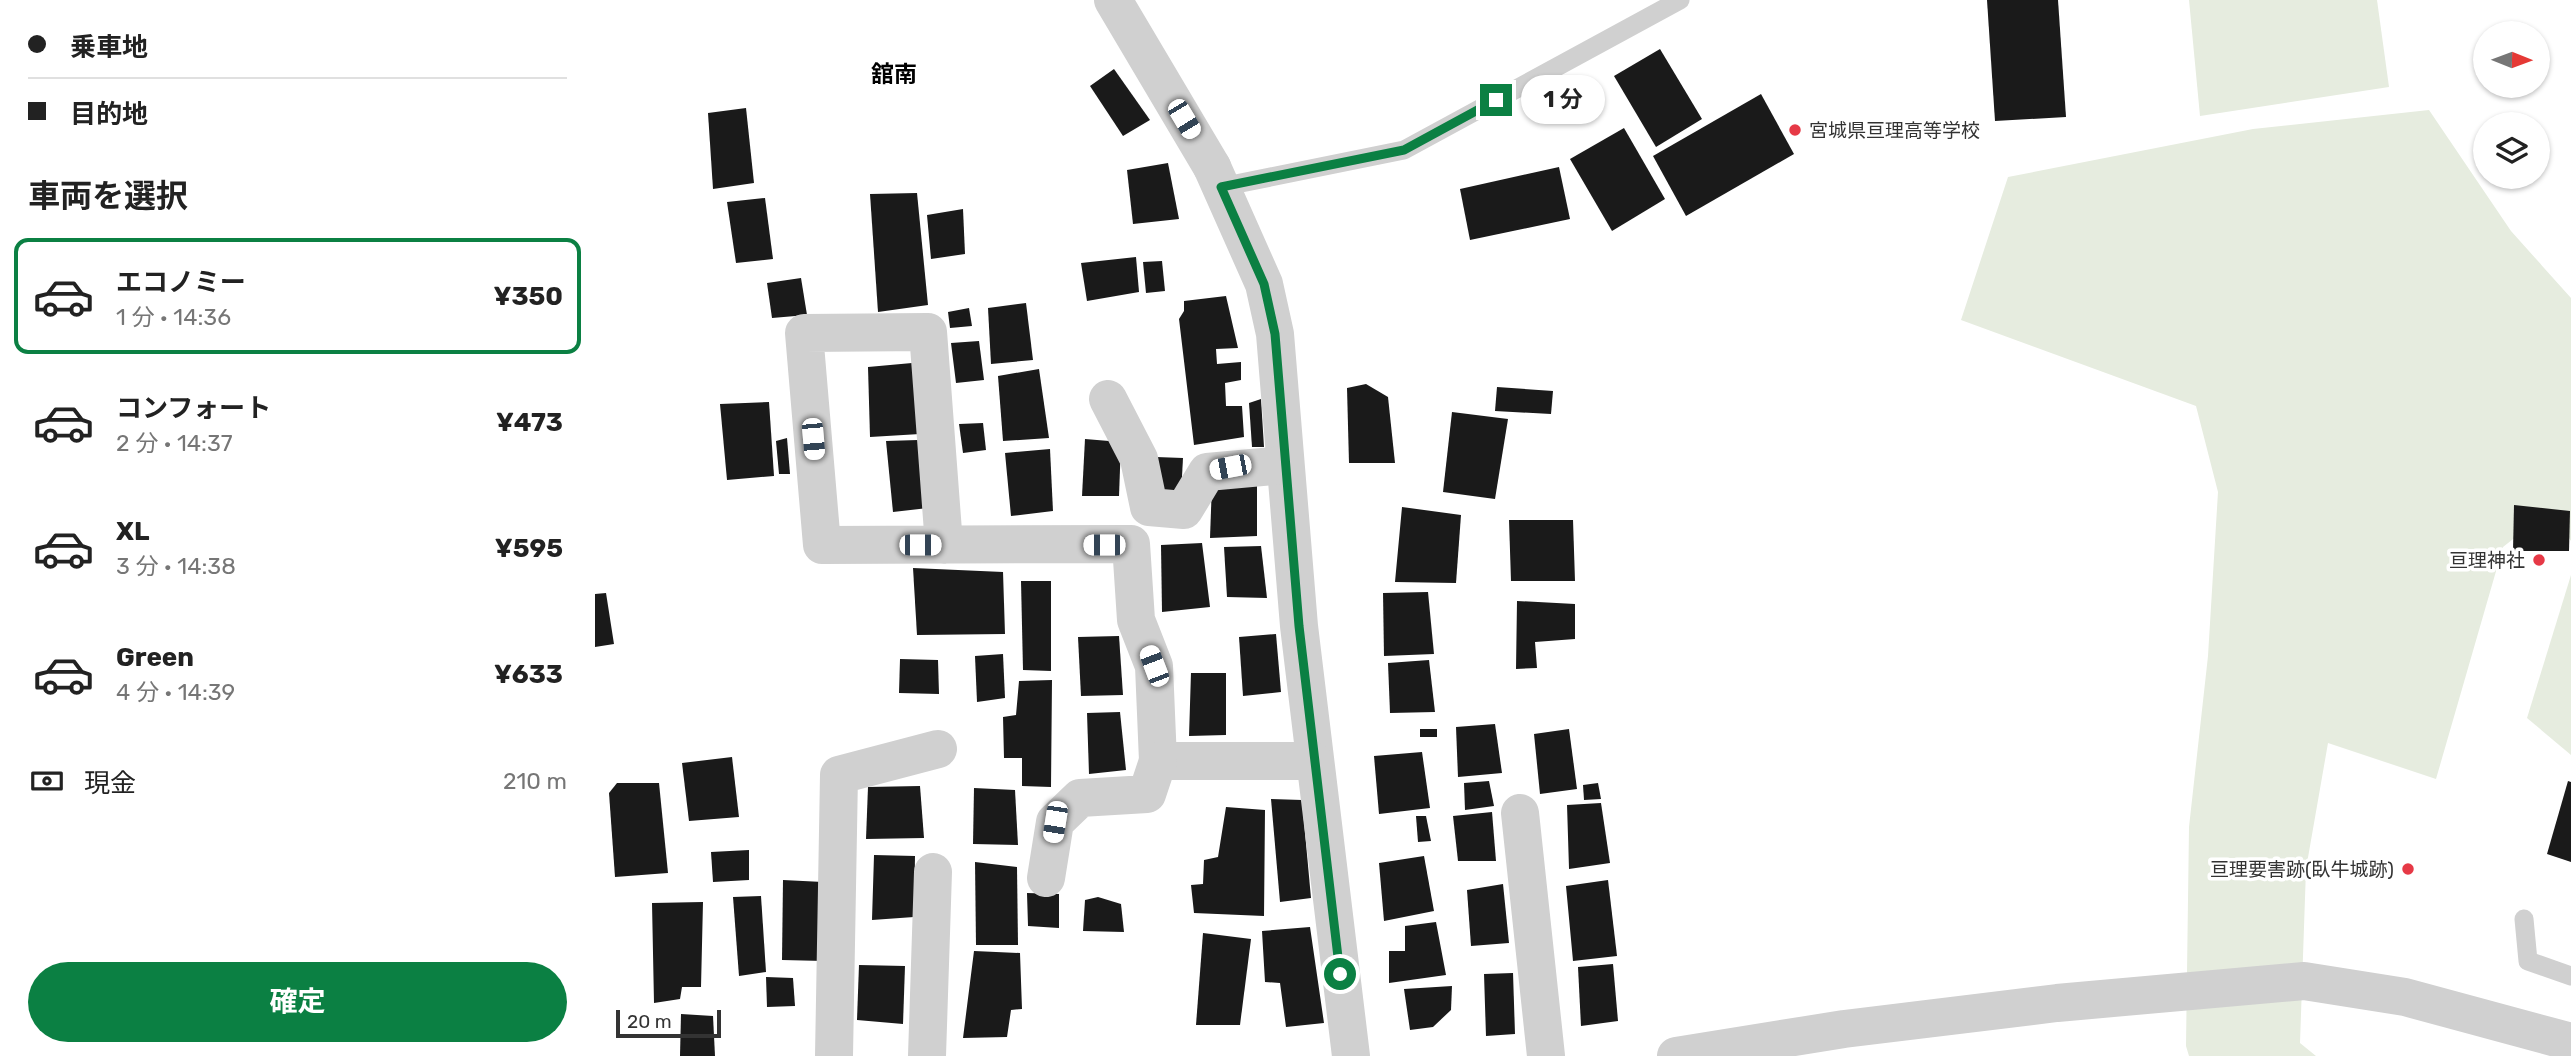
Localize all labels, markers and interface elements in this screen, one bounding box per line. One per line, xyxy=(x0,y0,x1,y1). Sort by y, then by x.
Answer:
north arrow xyxy=(2473,21,2550,98)
map controls xyxy=(2473,21,2550,189)
text: 乗車地 xyxy=(70,32,148,63)
district label: 舘南 xyxy=(871,60,917,88)
callout: 1 分 xyxy=(1521,76,1605,124)
route end xyxy=(1480,84,1512,116)
text: 1 分 xyxy=(1543,85,1583,113)
car xyxy=(1165,96,1204,142)
text: 目的地 xyxy=(70,99,148,130)
button: layers xyxy=(2473,112,2550,189)
place label: 宮城県亘理高等学校 xyxy=(1809,119,1980,142)
marker: 宮城県亘理高等学校 xyxy=(1787,122,1803,138)
text: 車両を選択 xyxy=(28,177,188,215)
icon: car xyxy=(32,265,95,328)
text: エコノミー xyxy=(116,267,246,298)
text: ¥350 xyxy=(493,281,563,312)
text: 1 分 · 14:36 xyxy=(116,303,231,331)
icon: car xyxy=(32,391,95,454)
text: コンフォート xyxy=(116,393,271,424)
text: ¥473 xyxy=(496,407,563,438)
car xyxy=(801,417,826,461)
text: 2 分 · 14:37 xyxy=(116,429,233,457)
car xyxy=(1208,453,1253,481)
text: XL xyxy=(116,516,149,547)
icon: car xyxy=(32,517,95,580)
text: ¥595 xyxy=(495,533,563,564)
car xyxy=(900,535,942,556)
car xyxy=(1084,535,1126,556)
place label: 亘理神社 xyxy=(2449,549,2525,572)
text: 3 分 · 14:38 xyxy=(116,552,236,580)
marker: 亘理神社 xyxy=(2531,552,2547,568)
text: Green xyxy=(116,642,194,673)
icon: car xyxy=(32,643,95,706)
car xyxy=(1137,643,1172,689)
text: ¥633 xyxy=(494,659,563,690)
text: 4 分 · 14:39 xyxy=(116,678,235,706)
icon: cash xyxy=(28,762,66,800)
text: 210 m xyxy=(503,767,567,795)
text: 現金 xyxy=(84,768,136,799)
car xyxy=(1042,800,1069,844)
place label: 亘理要害跡(臥牛城跡) xyxy=(2210,858,2394,881)
marker: 亘理要害跡(臥牛城跡) xyxy=(2400,861,2416,877)
route start xyxy=(1324,958,1356,990)
button: 確定 xyxy=(28,962,567,1042)
scale bar xyxy=(616,1007,721,1039)
text: 20 m xyxy=(627,1010,672,1033)

